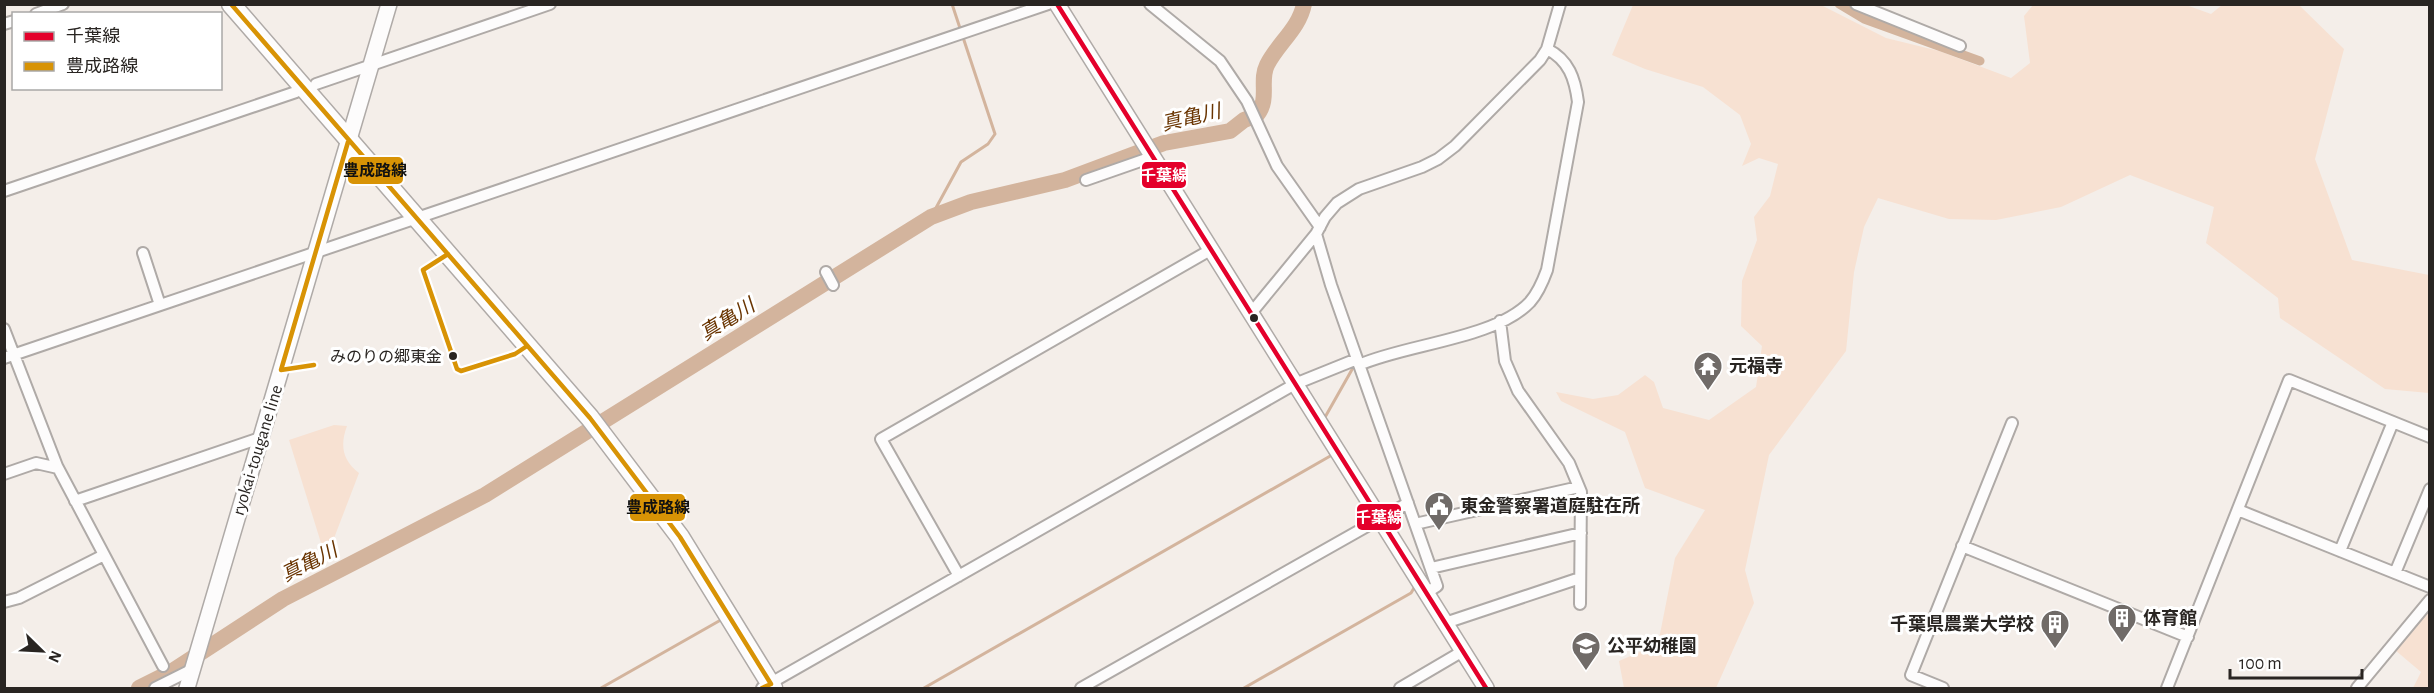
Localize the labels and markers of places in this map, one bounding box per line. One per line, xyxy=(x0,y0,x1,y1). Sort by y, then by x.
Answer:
unlabelled marker xyxy=(1248,312,1260,324)
place label: みのりの郷東金 xyxy=(330,348,442,365)
marker: みのりの郷東金 xyxy=(447,350,459,362)
temple icon: 元福寺 xyxy=(1692,350,1724,392)
place label: 元福寺 xyxy=(1729,357,1783,376)
public building icon: 東金警察署道庭駐在所 xyxy=(1423,490,1455,532)
place label: 東金警察署道庭駐在所 xyxy=(1460,496,1640,516)
building icon: 体育館 xyxy=(2106,602,2138,644)
building icon: 千葉県農業大学校 xyxy=(2039,608,2071,650)
place label: 体育館 xyxy=(2143,608,2197,628)
place label: 千葉県農業大学校 xyxy=(1890,614,2034,634)
school or university icon: 公平幼稚園 xyxy=(1570,630,1602,672)
place label: 公平幼稚園 xyxy=(1607,636,1697,656)

